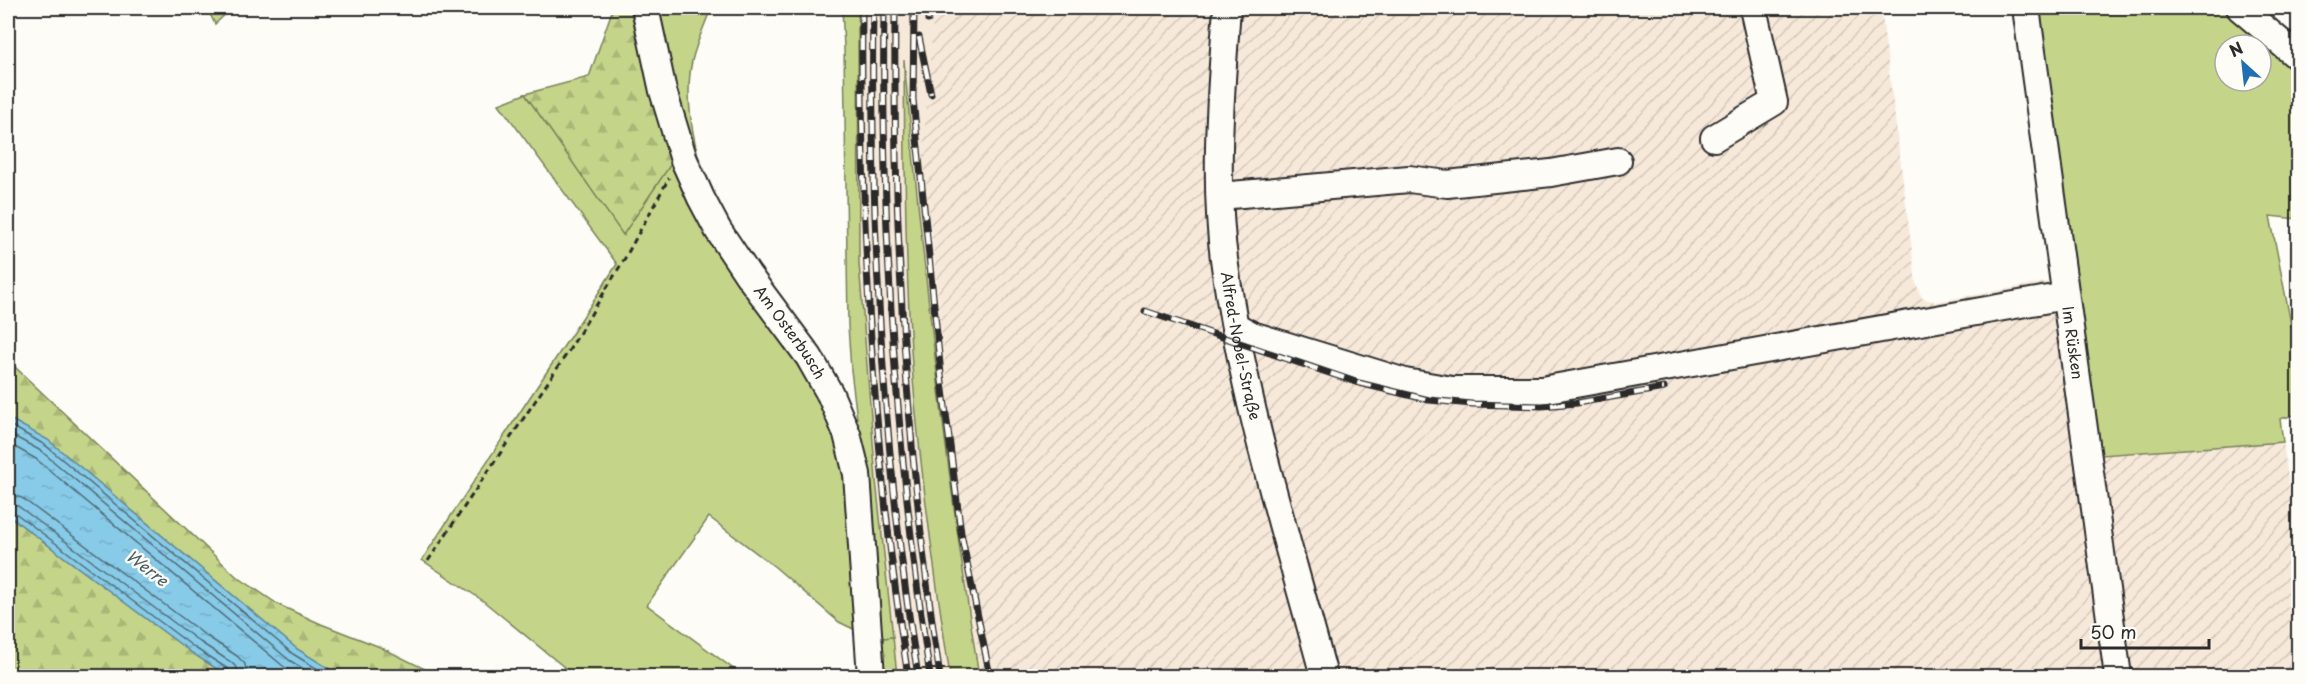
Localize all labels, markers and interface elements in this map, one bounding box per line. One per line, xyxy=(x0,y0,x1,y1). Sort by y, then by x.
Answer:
north arrow xyxy=(2213,33,2273,93)
text: N xyxy=(2225,35,2247,62)
street label: Alfred-Nobel-Straße xyxy=(1216,270,1267,422)
street label: Am Osterbusch xyxy=(749,280,832,383)
street label: Im Rüsken xyxy=(2057,305,2090,381)
water label: Werre xyxy=(122,543,175,592)
scale bar xyxy=(2081,612,2208,650)
text: 50 m xyxy=(2090,618,2137,645)

